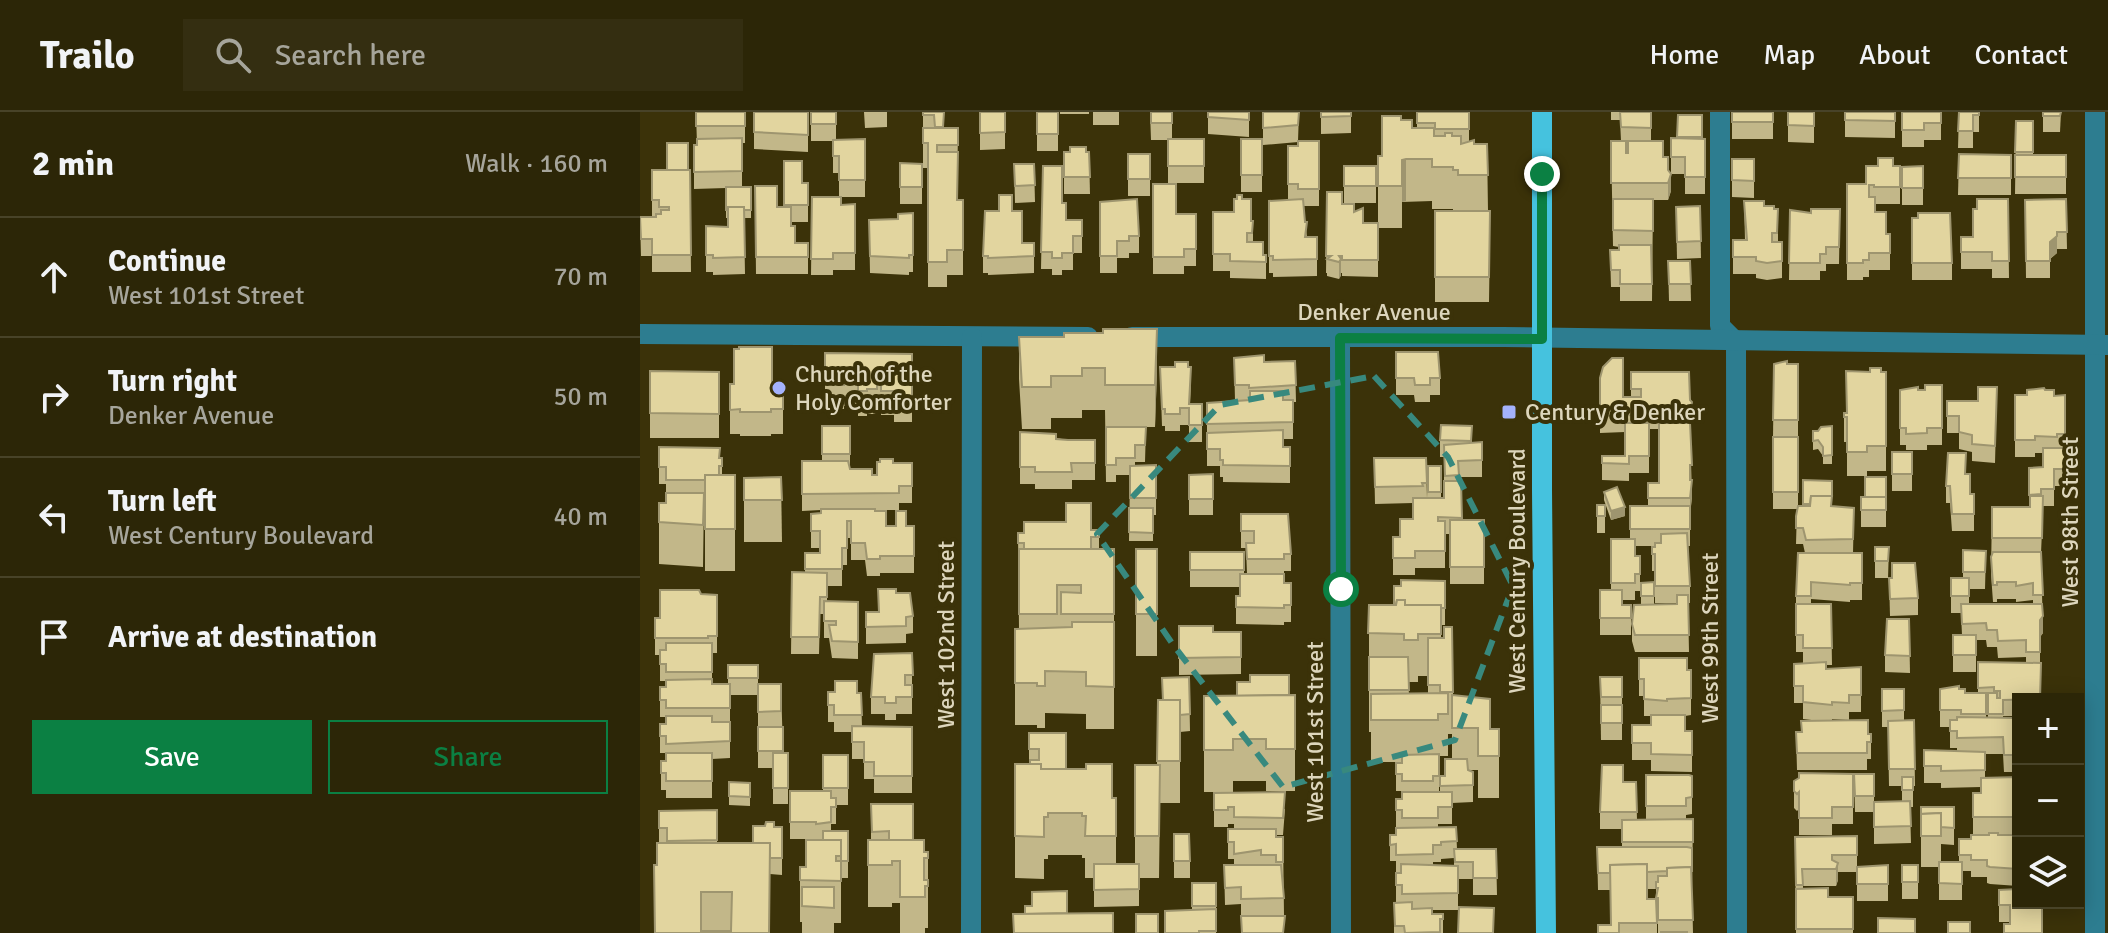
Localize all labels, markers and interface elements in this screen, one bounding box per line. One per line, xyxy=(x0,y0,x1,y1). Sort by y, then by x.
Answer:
search box xyxy=(183,19,743,91)
text: Trailo xyxy=(40,32,135,79)
icon: search xyxy=(211,33,255,77)
text: Search here xyxy=(275,37,426,74)
text: Home xyxy=(1650,38,1719,72)
text: Map xyxy=(1763,38,1815,72)
text: About xyxy=(1859,38,1931,72)
text: Contact xyxy=(1975,38,2068,72)
text: 2 min xyxy=(32,143,114,185)
text: Walk · 160 m xyxy=(465,148,608,180)
route end xyxy=(1524,156,1560,192)
text: Continue xyxy=(108,243,226,280)
icon: ahead xyxy=(32,255,76,299)
text: 70 m xyxy=(553,261,608,293)
text: West 101st Street xyxy=(108,280,304,312)
street label: Denker Avenue xyxy=(1297,297,1451,327)
place label: Church of the Holy Comforter xyxy=(795,359,952,417)
text: Turn right xyxy=(108,363,237,400)
icon: right xyxy=(32,375,76,419)
marker: Church of the Holy Comforter xyxy=(770,379,788,397)
text: 50 m xyxy=(553,381,608,413)
place label: Century & Denker xyxy=(1525,397,1705,427)
text: Denker Avenue xyxy=(108,400,274,432)
marker: Century & Denker xyxy=(1500,403,1518,421)
street label: West 98th Street xyxy=(2055,437,2085,607)
street label: West Century Boulevard xyxy=(1502,448,1532,694)
text: Turn left xyxy=(108,483,217,520)
icon: left xyxy=(32,495,76,539)
text: 40 m xyxy=(553,501,608,533)
text: West Century Boulevard xyxy=(108,520,374,552)
street label: West 102nd Street xyxy=(931,541,961,729)
street label: West 99th Street xyxy=(1695,553,1725,723)
route start xyxy=(1323,571,1359,607)
icon: arrive xyxy=(32,615,76,659)
text: Arrive at destination xyxy=(108,619,377,656)
street label: West 101st Street xyxy=(1300,641,1330,823)
map controls xyxy=(2012,693,2084,909)
button: + xyxy=(2012,693,2084,765)
button: Save xyxy=(32,720,312,794)
button: Share xyxy=(328,720,608,794)
button: − xyxy=(2012,765,2084,837)
button: layers xyxy=(2012,837,2084,909)

